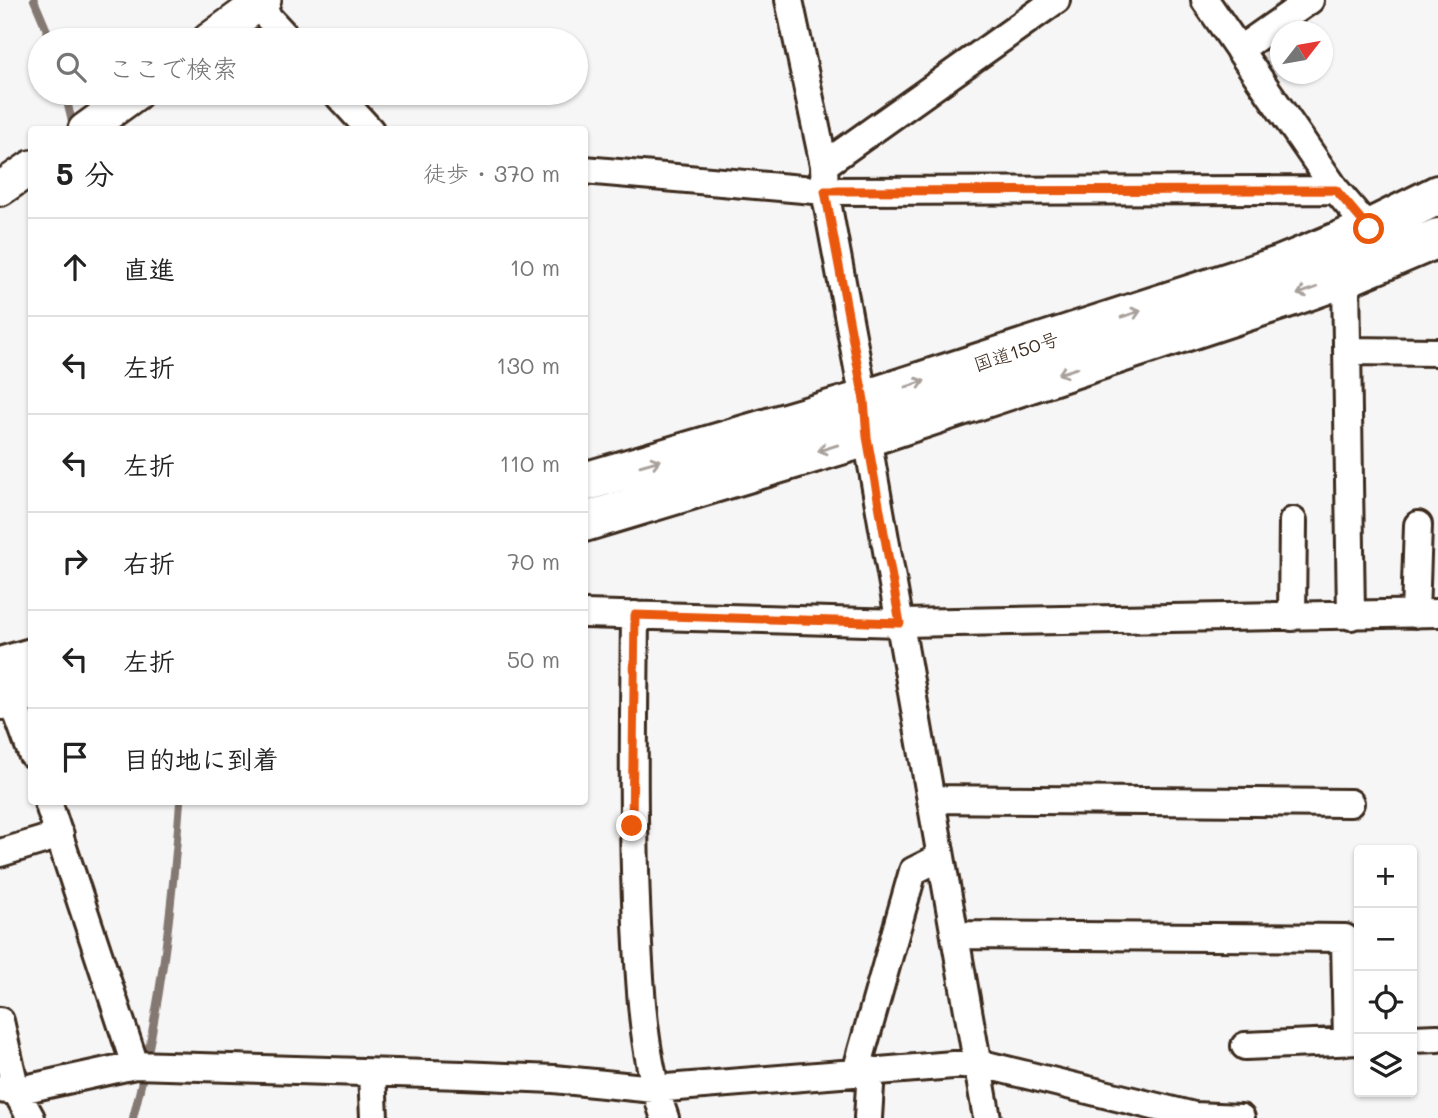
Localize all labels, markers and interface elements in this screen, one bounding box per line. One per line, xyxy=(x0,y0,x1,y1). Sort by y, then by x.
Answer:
north arrow xyxy=(1270,21,1333,84)
search box xyxy=(28,28,588,105)
icon: search xyxy=(52,48,90,86)
text: ここで検索 xyxy=(108,51,238,85)
text: 5 分 xyxy=(56,153,114,193)
text: 徒歩 · 370 m xyxy=(423,158,560,188)
route start xyxy=(1353,213,1384,244)
icon: ahead xyxy=(56,248,94,286)
text: 直進 xyxy=(123,252,175,286)
text: 10 m xyxy=(510,252,560,282)
one-way arrow xyxy=(1296,286,1318,299)
one-way arrow xyxy=(1120,307,1142,319)
street label: 国道150号 xyxy=(970,325,1062,377)
icon: left xyxy=(56,346,94,384)
text: 左折 xyxy=(123,350,175,384)
text: 130 m xyxy=(496,350,560,380)
one-way arrow xyxy=(1057,366,1079,378)
one-way arrow xyxy=(904,377,926,390)
one-way arrow xyxy=(817,443,839,456)
icon: left xyxy=(56,444,94,482)
text: 左折 xyxy=(123,448,175,482)
text: 110 m xyxy=(500,448,560,478)
one-way arrow xyxy=(638,456,661,469)
icon: right xyxy=(56,542,94,580)
text: 右折 xyxy=(123,546,175,580)
text: 70 m xyxy=(507,546,560,576)
icon: left xyxy=(56,640,94,678)
text: 左折 xyxy=(123,644,175,678)
text: 50 m xyxy=(507,644,560,674)
icon: arrive xyxy=(56,738,94,776)
text: 目的地に到着 xyxy=(123,742,279,776)
route end xyxy=(616,810,647,841)
map controls xyxy=(1354,845,1417,1097)
button: + xyxy=(1354,845,1417,908)
button: − xyxy=(1354,908,1417,971)
button: locate xyxy=(1354,971,1417,1034)
button: layers xyxy=(1354,1034,1417,1097)

